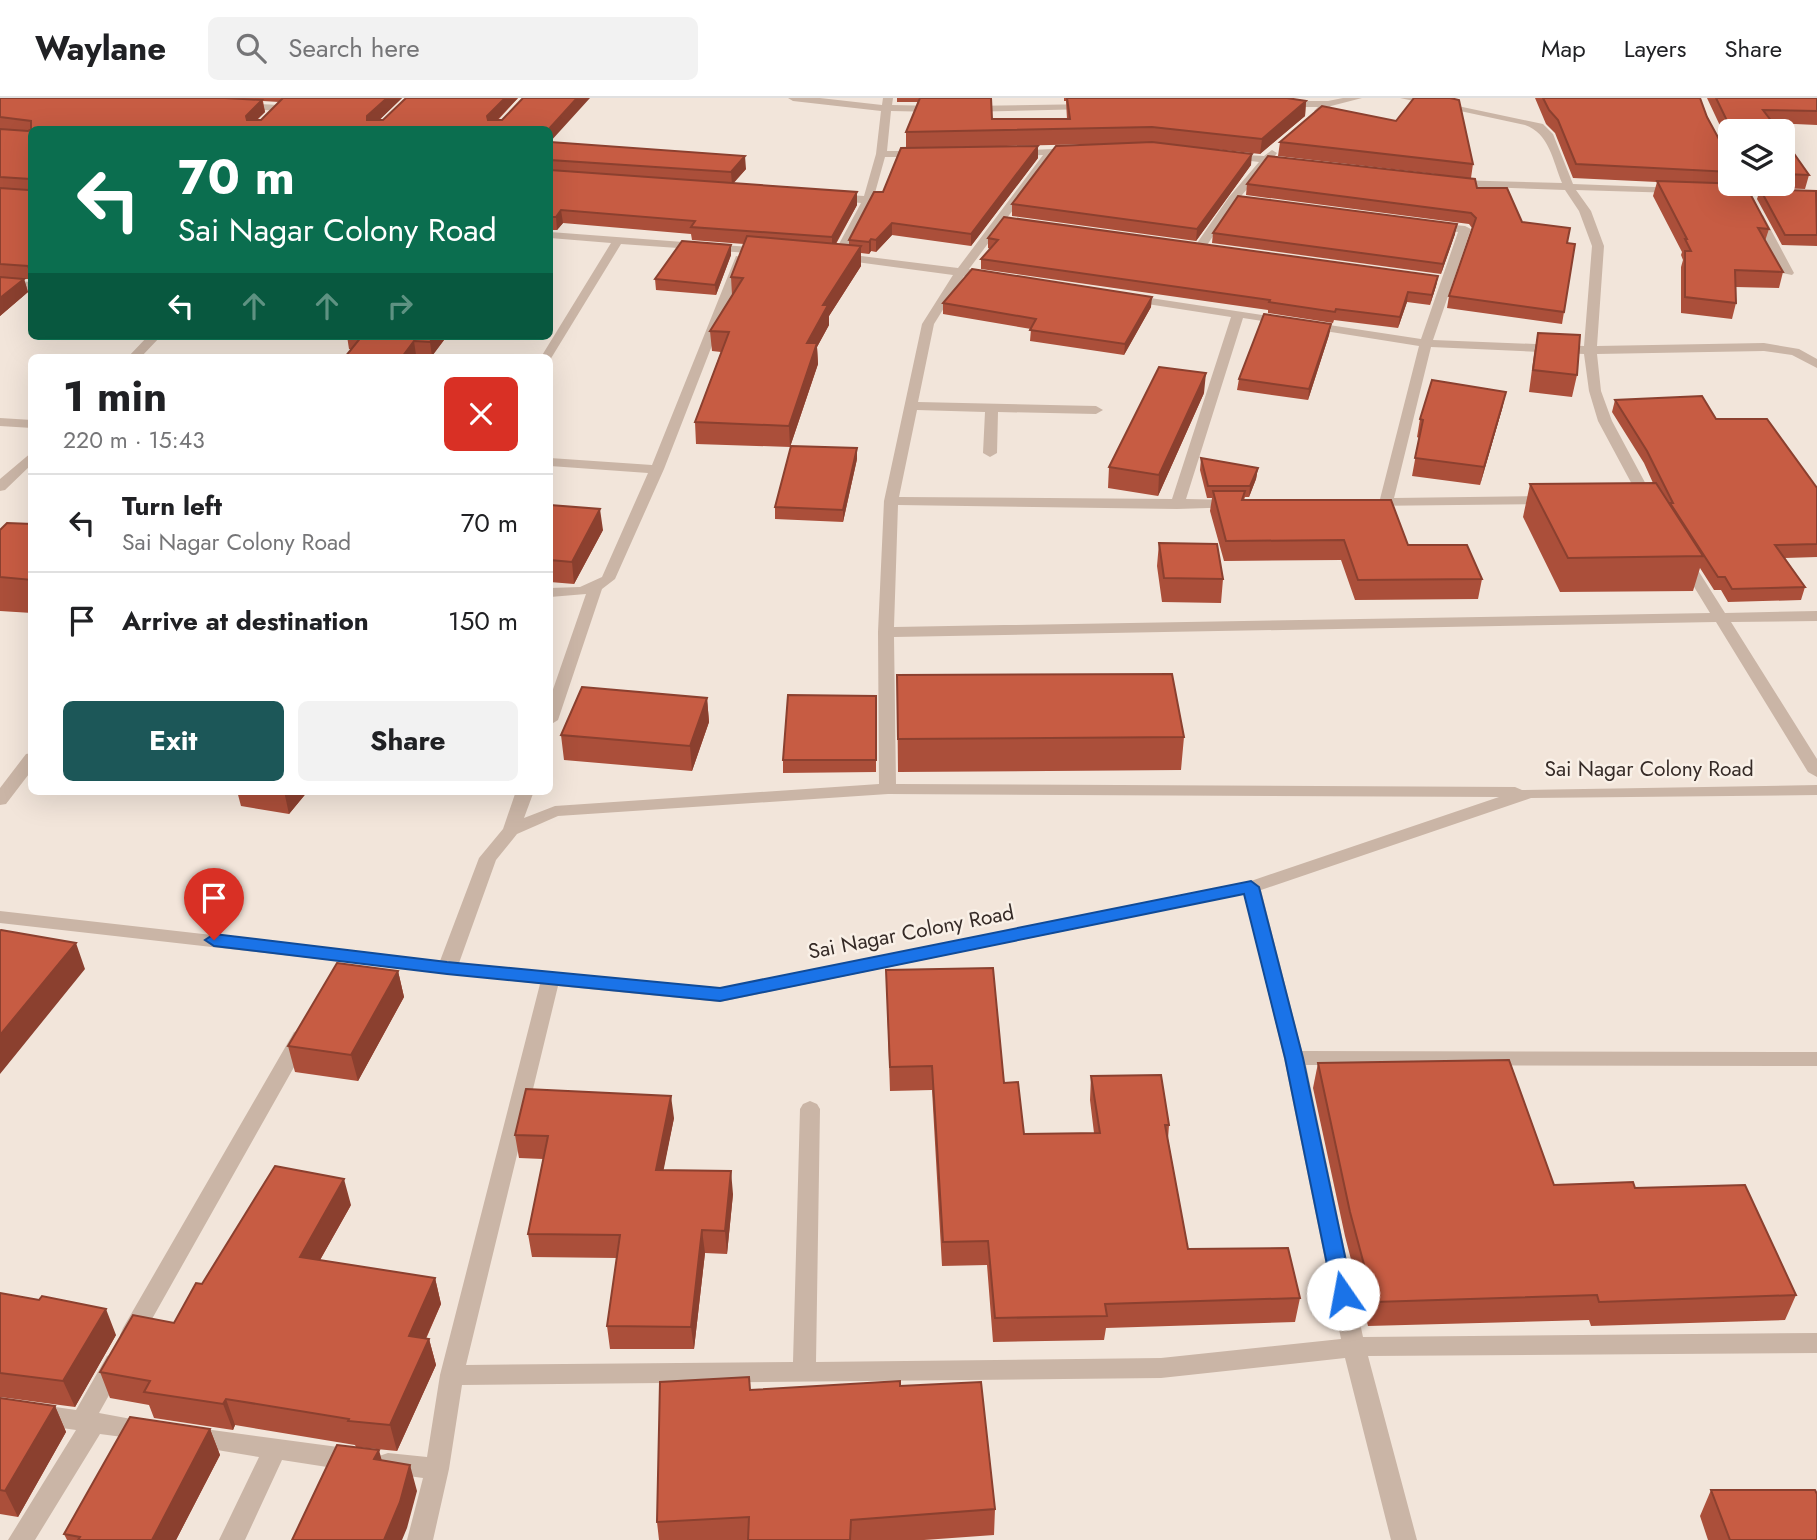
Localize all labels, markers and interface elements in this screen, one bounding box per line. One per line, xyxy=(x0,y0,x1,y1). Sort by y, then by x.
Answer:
search box xyxy=(208,17,698,80)
text: Waylane xyxy=(35,25,166,72)
icon: search xyxy=(232,29,270,67)
text: Search here xyxy=(288,29,420,67)
text: Map xyxy=(1541,31,1586,66)
text: Layers xyxy=(1624,31,1686,66)
text: Share xyxy=(1724,31,1782,66)
map controls xyxy=(1718,119,1795,196)
button: layers xyxy=(1718,119,1795,196)
text: 70 m xyxy=(178,142,295,212)
icon: left xyxy=(63,154,154,245)
text: Sai Nagar Colony Road xyxy=(178,207,497,253)
icon: left xyxy=(162,287,200,325)
icon: ahead xyxy=(235,287,273,325)
icon: ahead xyxy=(308,287,346,325)
icon: right xyxy=(381,287,419,325)
text: 1 min xyxy=(63,366,167,427)
button: close xyxy=(444,377,518,451)
text: 220 m · 15:43 xyxy=(63,423,205,457)
text: Turn left xyxy=(122,487,222,525)
icon: left xyxy=(63,504,101,542)
text: 70 m xyxy=(461,504,518,542)
text: Sai Nagar Colony Road xyxy=(122,525,351,559)
icon: arrive xyxy=(63,602,101,640)
text: Arrive at destination xyxy=(122,602,369,640)
text: 150 m xyxy=(448,602,518,640)
button: Exit xyxy=(63,701,284,781)
button: Share xyxy=(298,701,518,781)
street label: Sai Nagar Colony Road xyxy=(1544,754,1754,784)
pin xyxy=(184,868,244,940)
icon: arrive xyxy=(195,879,233,917)
street label: Sai Nagar Colony Road xyxy=(805,897,1017,967)
position arrow xyxy=(1306,1257,1380,1331)

